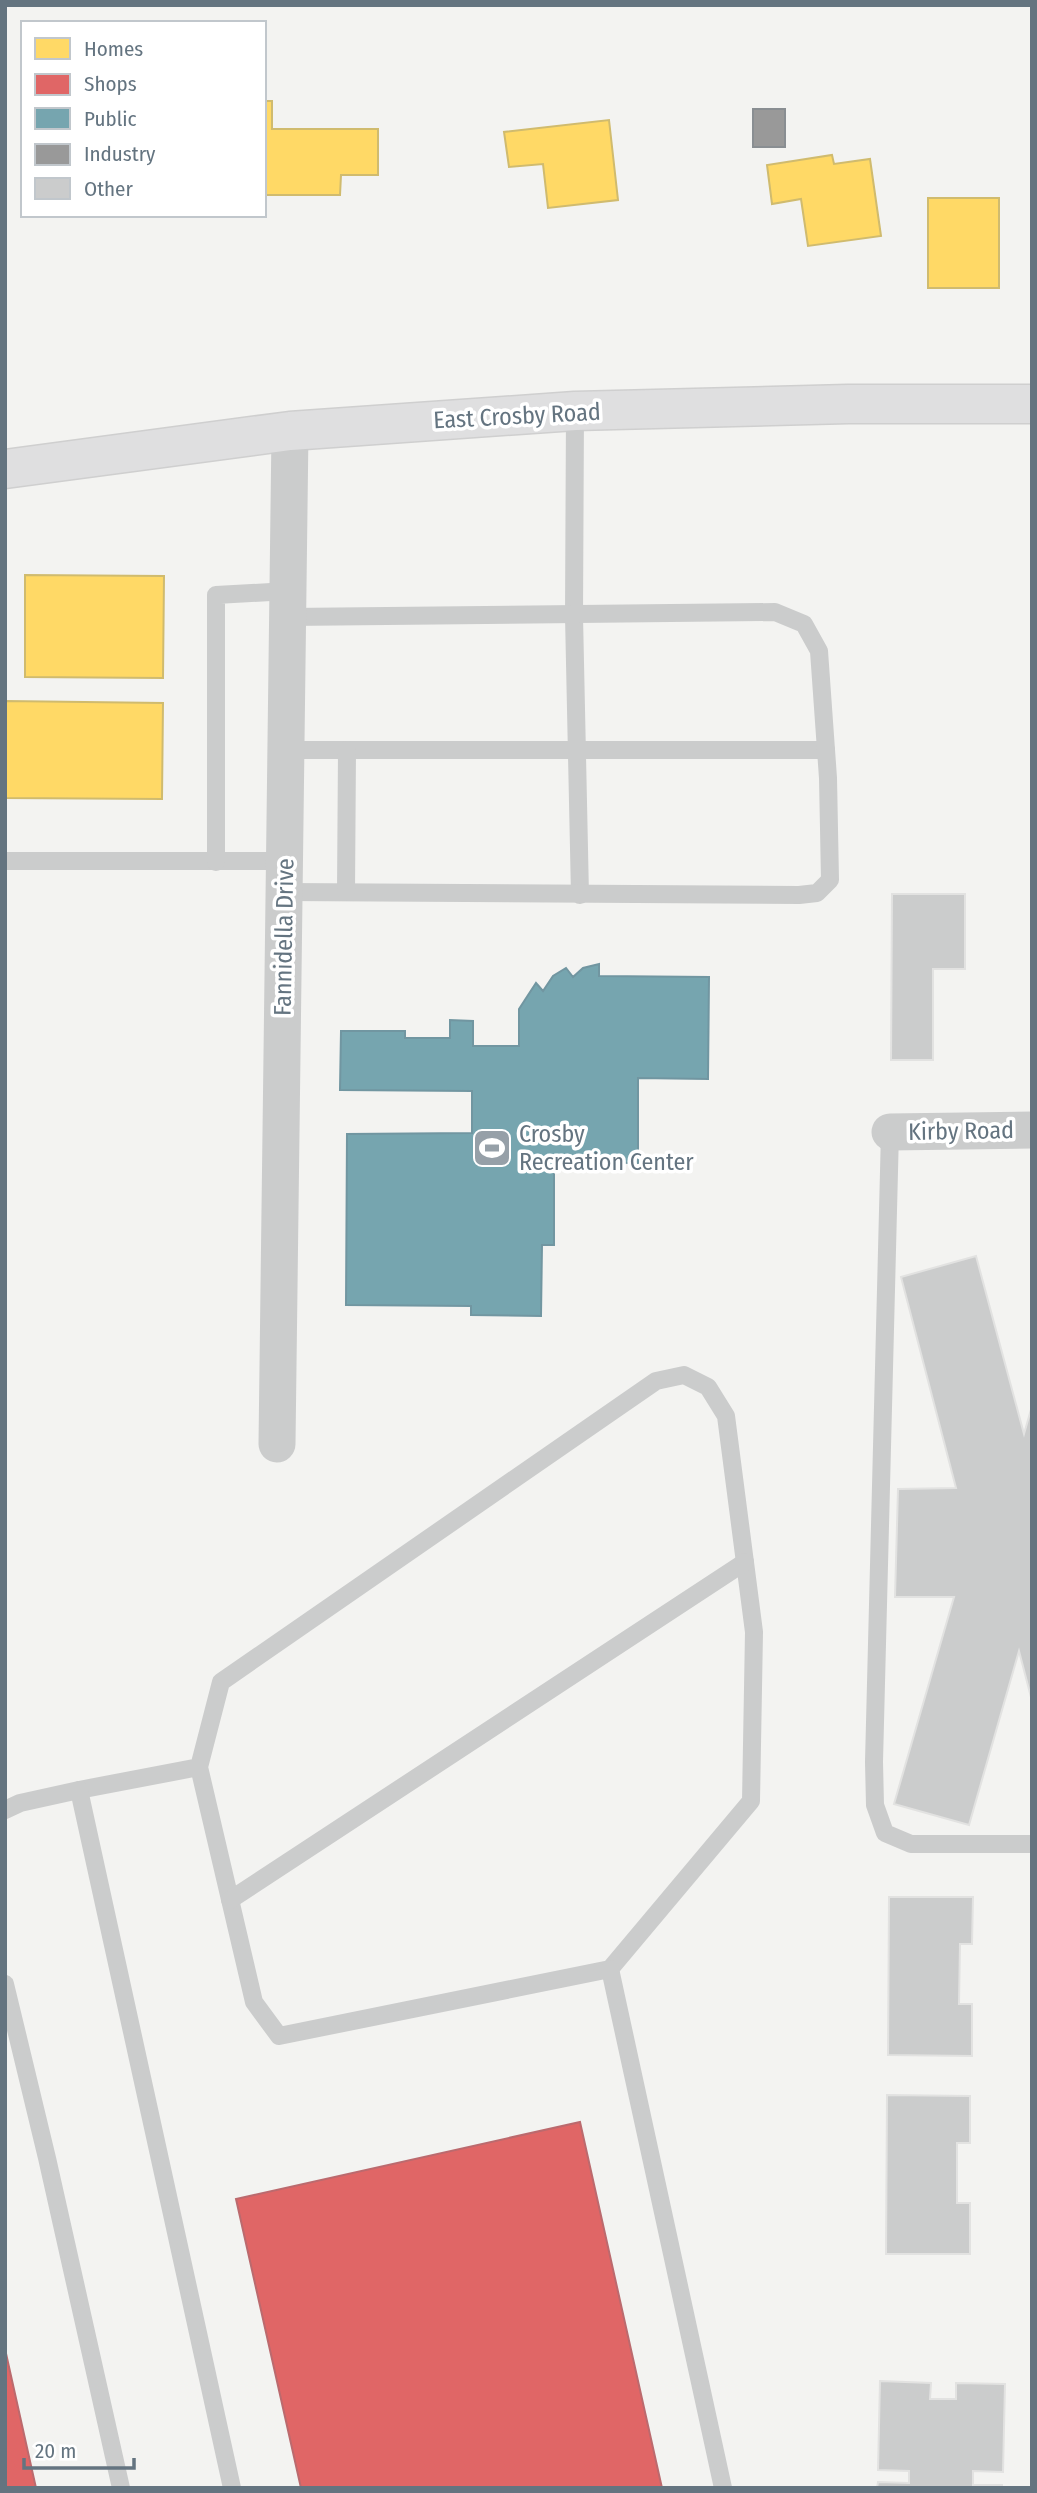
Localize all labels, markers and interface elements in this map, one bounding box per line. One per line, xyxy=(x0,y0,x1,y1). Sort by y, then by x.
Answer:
legend xyxy=(21,21,266,217)
text: Homes xyxy=(84,36,143,62)
text: Shops xyxy=(84,71,137,97)
text: Public xyxy=(84,106,136,132)
text: Industry xyxy=(84,141,156,167)
text: Other xyxy=(84,176,133,202)
street label: East Crosby Road xyxy=(433,398,601,434)
street label: Fannidella Drive xyxy=(269,858,299,1016)
street label: Kirby Road xyxy=(908,1116,1014,1146)
place label: Crosby Recreation Center xyxy=(519,1120,694,1176)
sports icon: Crosby Recreation Center xyxy=(471,1127,513,1169)
scale bar xyxy=(24,2426,135,2470)
text: 20 m xyxy=(35,2438,76,2464)

